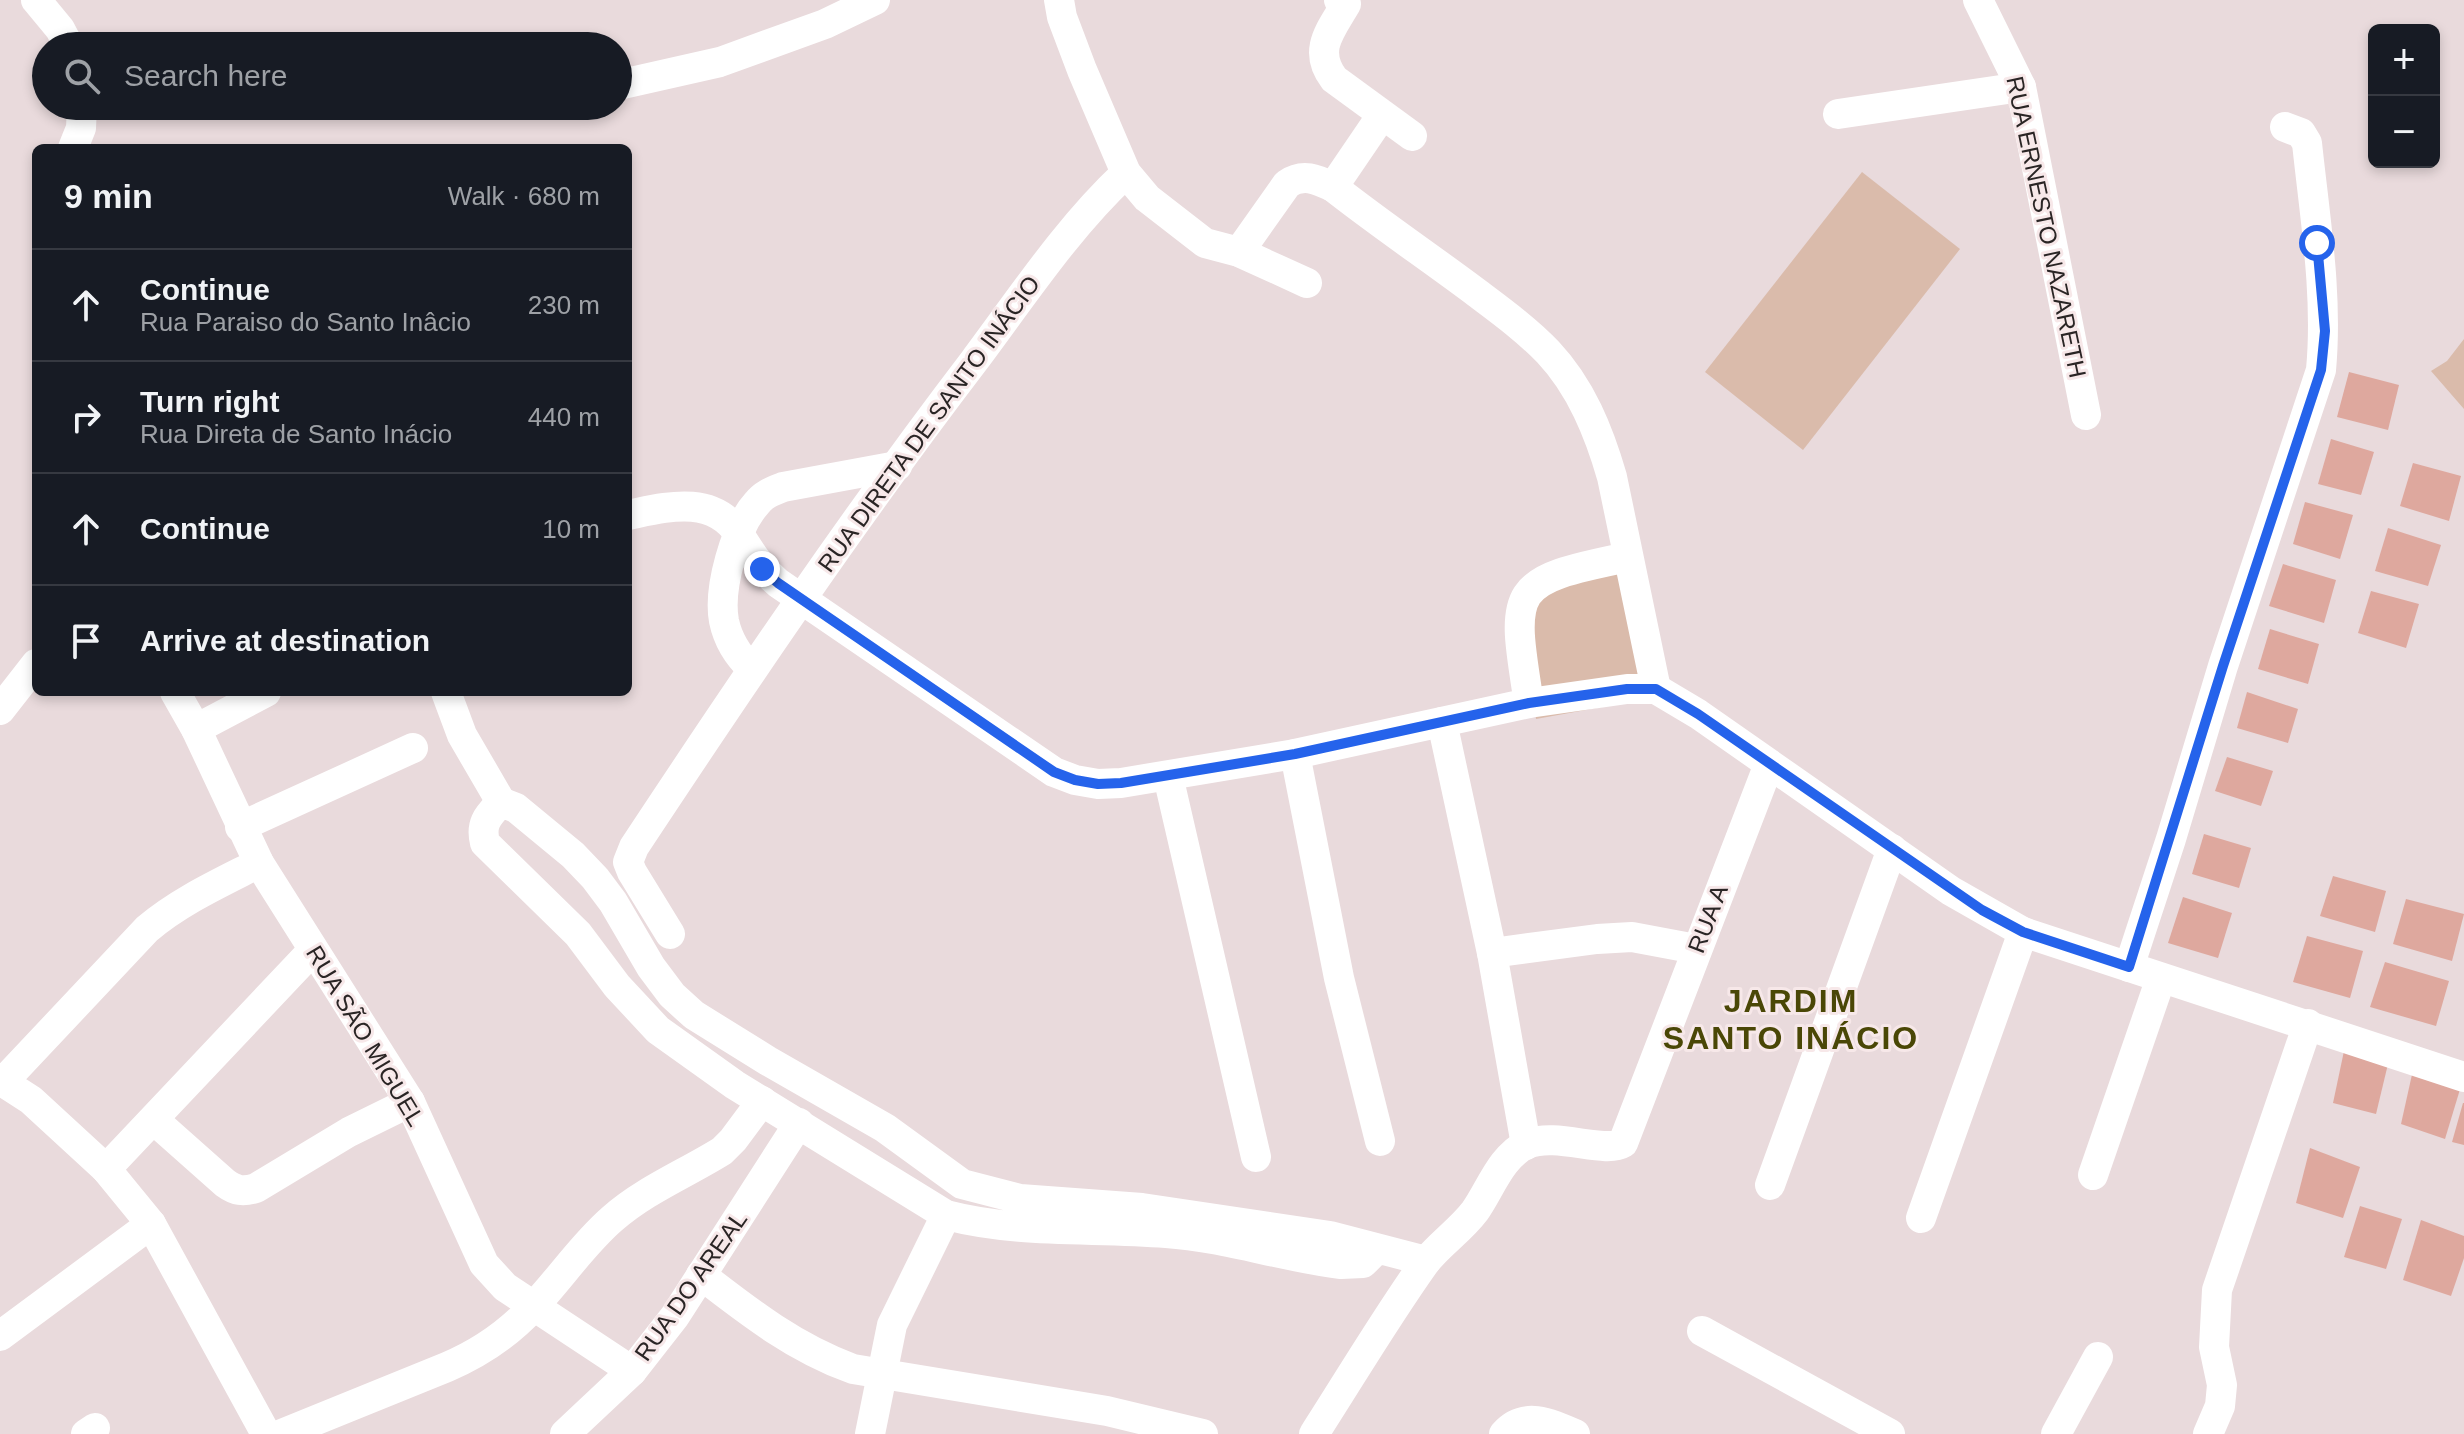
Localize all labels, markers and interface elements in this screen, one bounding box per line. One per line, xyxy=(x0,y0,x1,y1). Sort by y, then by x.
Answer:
map controls xyxy=(2368,24,2440,168)
button: + xyxy=(2368,24,2440,96)
search box xyxy=(32,32,632,120)
icon: search xyxy=(60,54,104,98)
text: Search here xyxy=(124,59,287,92)
street label: RUA ERNESTO NAZARETH xyxy=(2001,74,2092,380)
button: − xyxy=(2368,96,2440,168)
text: 9 min xyxy=(64,177,153,215)
text: Walk · 680 m xyxy=(448,181,600,211)
route start xyxy=(2299,225,2335,261)
street label: RUA DIRETA DE SANTO INÁCIO xyxy=(812,270,1045,577)
text: Continue xyxy=(140,273,270,306)
icon: ahead xyxy=(64,283,108,327)
text: 230 m xyxy=(528,290,600,320)
text: Rua Paraiso do Santo Inâcio xyxy=(140,307,471,337)
text: Turn right xyxy=(140,385,279,418)
icon: right xyxy=(64,395,108,439)
text: 440 m xyxy=(528,402,600,432)
text: Rua Direta de Santo Inácio xyxy=(140,419,452,449)
icon: ahead xyxy=(64,507,108,551)
text: Continue xyxy=(140,512,270,545)
text: 10 m xyxy=(542,514,600,544)
route end xyxy=(744,551,780,587)
icon: arrive xyxy=(64,619,108,663)
text: Arrive at destination xyxy=(140,624,430,657)
street label: RUA A xyxy=(1682,881,1733,957)
street label: RUA SÃO MIGUEL xyxy=(301,941,430,1131)
district label: JARDIM SANTO INÁCIO xyxy=(1663,983,1919,1056)
street label: RUA DO AREAL xyxy=(629,1206,752,1366)

